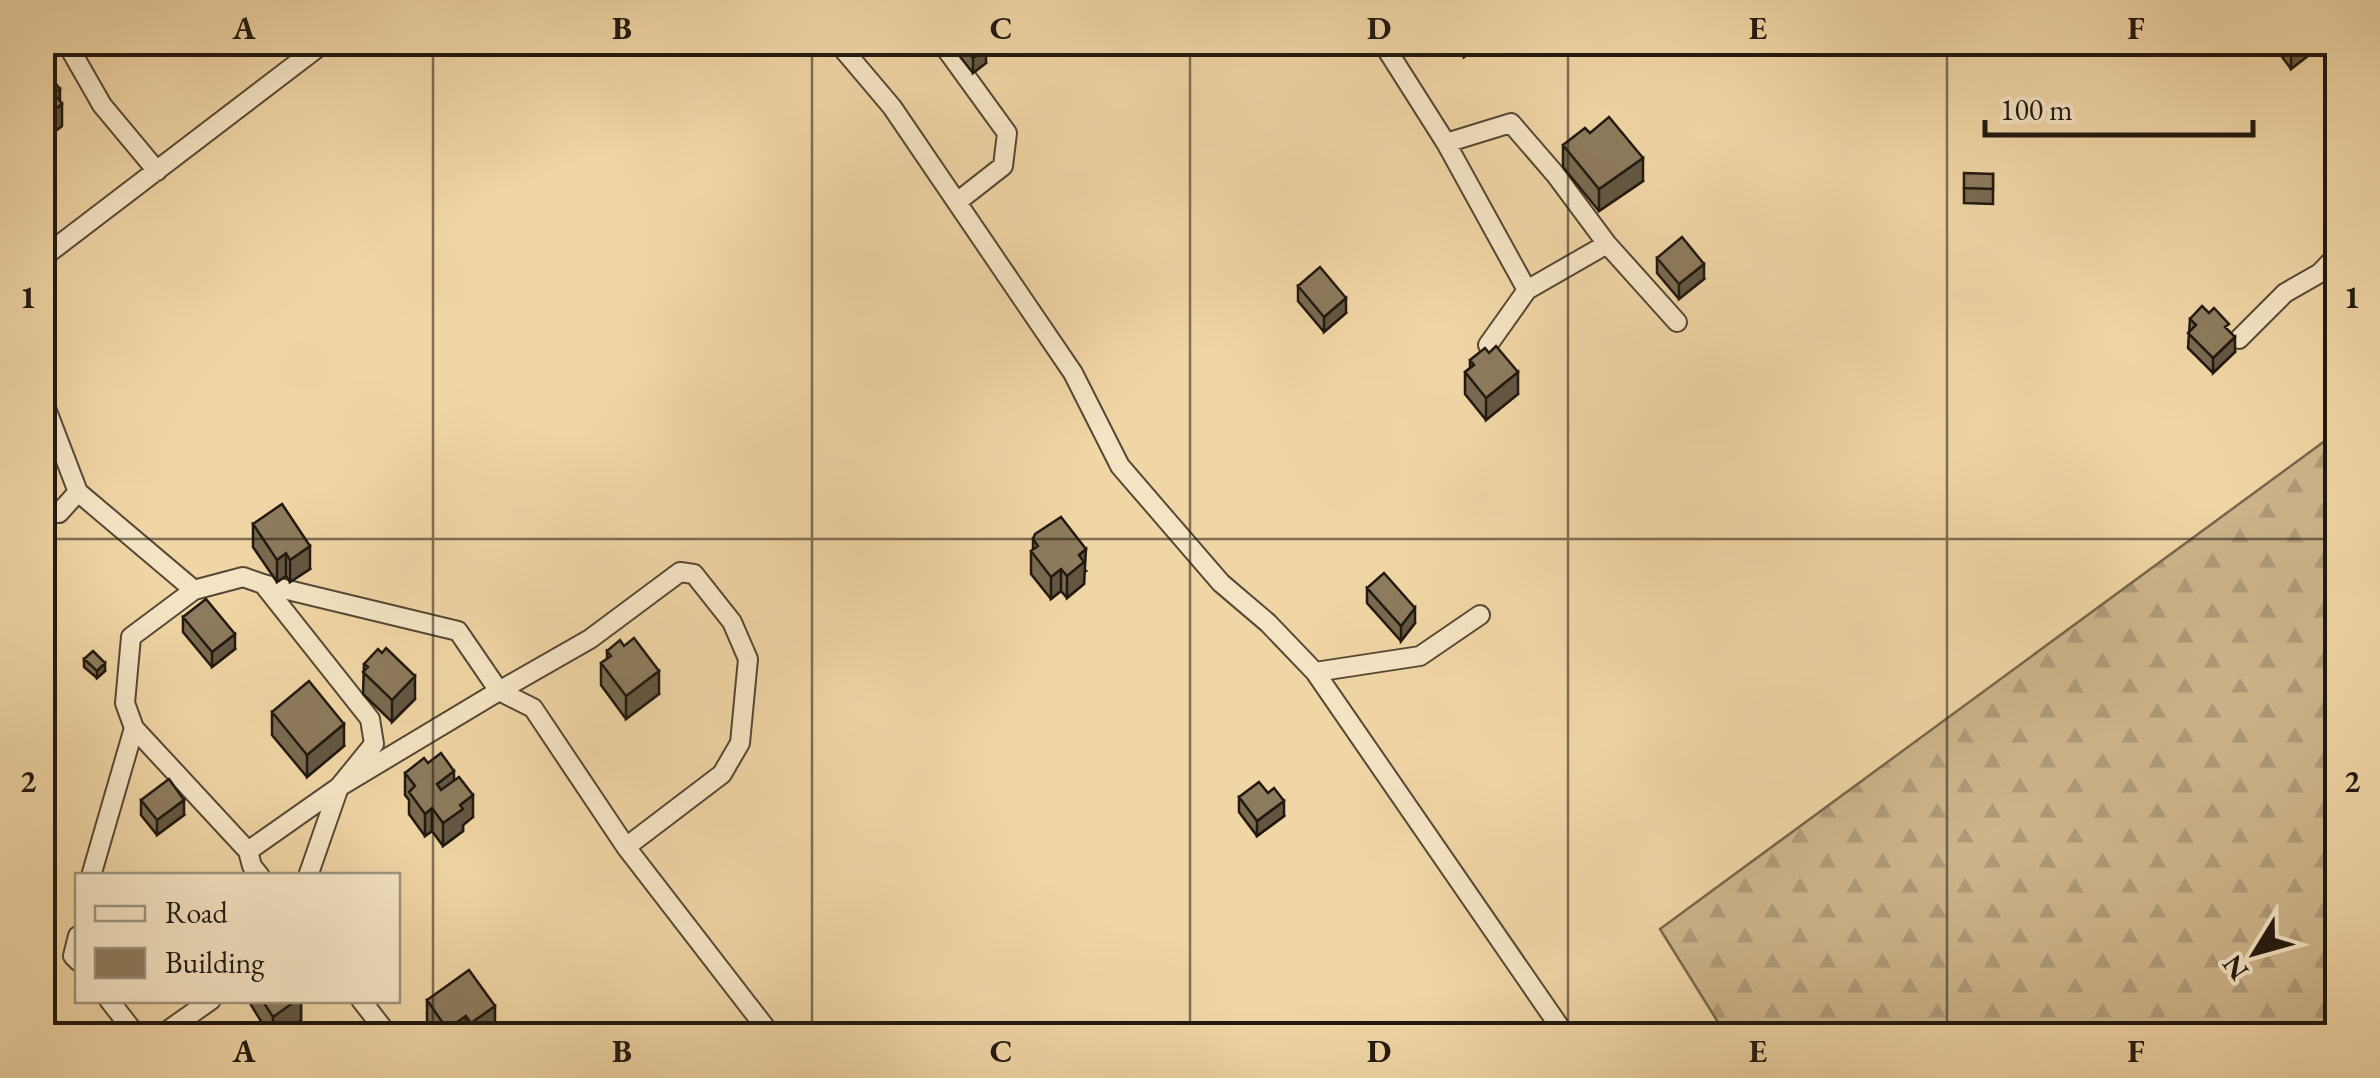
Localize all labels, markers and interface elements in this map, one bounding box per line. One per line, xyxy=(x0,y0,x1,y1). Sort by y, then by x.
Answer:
text: A xyxy=(231,7,256,49)
text: B xyxy=(612,7,632,49)
text: C xyxy=(990,7,1012,49)
text: D xyxy=(1367,7,1391,49)
text: E xyxy=(1749,7,1767,49)
text: F xyxy=(2127,7,2145,49)
scale bar xyxy=(1985,75,2252,137)
text: 100 m xyxy=(2000,90,2073,129)
text: 1 xyxy=(20,276,36,318)
text: 1 xyxy=(2344,276,2360,318)
text: 2 xyxy=(20,760,37,802)
text: 2 xyxy=(2344,760,2361,802)
legend xyxy=(75,873,400,1003)
text: Road xyxy=(165,893,229,932)
north arrow xyxy=(2205,903,2305,1003)
text: Building xyxy=(165,943,265,982)
text: N xyxy=(2214,948,2256,988)
text: A xyxy=(231,1030,256,1072)
text: B xyxy=(612,1030,632,1072)
text: C xyxy=(990,1030,1012,1072)
text: D xyxy=(1367,1030,1391,1072)
text: E xyxy=(1749,1030,1767,1072)
text: F xyxy=(2127,1030,2145,1072)

